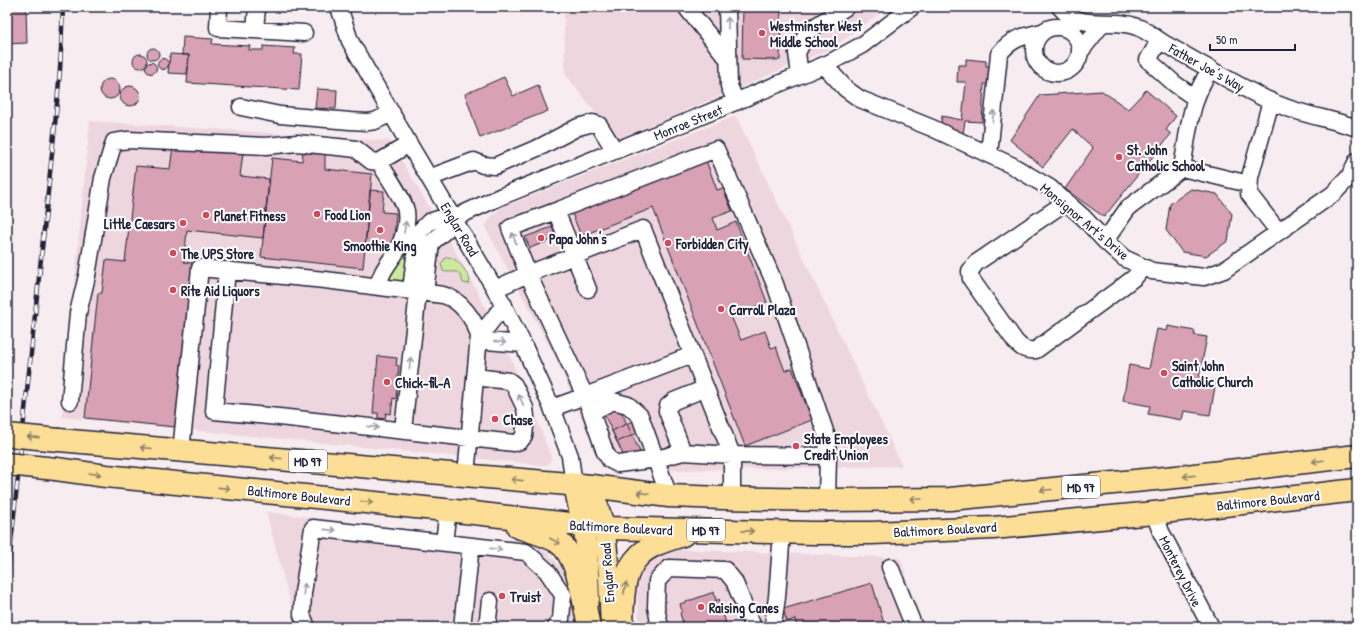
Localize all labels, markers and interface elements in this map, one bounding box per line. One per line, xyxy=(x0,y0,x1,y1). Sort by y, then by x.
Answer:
place label: Westminster West Middle School xyxy=(770,16,863,51)
one-way arrow xyxy=(724,17,731,30)
scale bar xyxy=(1210,26,1295,52)
marker: Westminster West Middle School xyxy=(757,28,767,38)
text: 50 m xyxy=(1216,31,1237,48)
street label: Father Joe’s Way xyxy=(1164,38,1248,97)
street label: Monroe Street xyxy=(651,100,725,144)
one-way arrow xyxy=(989,110,996,123)
place label: St. John Catholic School xyxy=(1127,140,1205,175)
marker: St. John Catholic School xyxy=(1114,152,1124,162)
street label: Monsignor Art’s Drive xyxy=(1036,178,1134,265)
street label: Englar Road xyxy=(436,199,484,260)
place label: Food Lion xyxy=(324,205,371,224)
place label: Planet Fitness xyxy=(214,206,286,225)
marker: Food Lion xyxy=(312,209,322,219)
marker: Planet Fitness xyxy=(201,210,211,220)
place label: Little Caesars xyxy=(104,214,176,233)
marker: Little Caesars xyxy=(178,218,188,228)
one-way arrow xyxy=(401,221,409,234)
marker: Smoothie King xyxy=(375,225,385,235)
place label: Papa John's xyxy=(549,229,607,250)
one-way arrow xyxy=(509,232,517,244)
marker: Papa John's xyxy=(536,233,546,243)
place label: Forbidden City xyxy=(675,234,749,255)
place label: Smoothie King xyxy=(344,236,416,257)
marker: Forbidden City xyxy=(663,238,673,248)
place label: The UPS Store xyxy=(180,244,255,263)
marker: The UPS Store xyxy=(168,248,178,258)
place label: Rite Aid Liquors xyxy=(181,281,260,302)
marker: Rite Aid Liquors xyxy=(168,285,178,295)
place label: Carroll Plaza xyxy=(729,300,796,319)
marker: Carroll Plaza xyxy=(716,304,726,314)
one-way arrow xyxy=(493,338,506,346)
place label: Saint John Catholic Church xyxy=(1172,356,1253,391)
one-way arrow xyxy=(406,357,413,370)
marker: Saint John Catholic Church xyxy=(1159,368,1169,378)
place label: Chick-fil-A xyxy=(395,373,451,392)
marker: Chick-fil-A xyxy=(382,377,392,387)
one-way arrow xyxy=(517,395,524,407)
place label: Chase xyxy=(503,410,533,429)
marker: Chase xyxy=(490,414,500,424)
one-way arrow xyxy=(366,423,379,431)
place label: State Employees Credit Union xyxy=(804,429,888,464)
one-way arrow xyxy=(27,434,40,441)
marker: State Employees Credit Union xyxy=(791,441,801,451)
one-way arrow xyxy=(140,444,153,451)
road number: MD 97 xyxy=(289,450,327,472)
one-way arrow xyxy=(270,455,283,462)
one-way arrow xyxy=(1312,457,1325,465)
one-way arrow xyxy=(88,471,101,478)
one-way arrow xyxy=(1183,472,1196,479)
one-way arrow xyxy=(511,476,524,484)
road number: MD 97 xyxy=(1062,476,1100,498)
street label: Baltimore Boulevard xyxy=(247,480,352,510)
one-way arrow xyxy=(217,484,230,491)
street label: Baltimore Boulevard xyxy=(1216,485,1321,515)
one-way arrow xyxy=(1040,486,1053,494)
one-way arrow xyxy=(637,489,650,496)
one-way arrow xyxy=(910,495,923,503)
one-way arrow xyxy=(360,498,373,506)
street label: Baltimore Boulevard xyxy=(569,515,674,539)
street label: Baltimore Boulevard xyxy=(893,517,998,541)
road number: MD 97 xyxy=(687,519,725,541)
one-way arrow xyxy=(323,526,336,534)
one-way arrow xyxy=(741,528,754,535)
street label: Monterey Drive xyxy=(1154,532,1207,611)
one-way arrow xyxy=(549,538,561,546)
street label: Englar Road xyxy=(595,542,620,603)
one-way arrow xyxy=(489,545,502,553)
one-way arrow xyxy=(621,582,629,595)
one-way arrow xyxy=(300,583,308,596)
place label: Truist xyxy=(509,587,542,606)
marker: Truist xyxy=(497,591,507,601)
place label: Raising Canes xyxy=(709,598,779,619)
marker: Raising Canes xyxy=(696,602,706,612)

